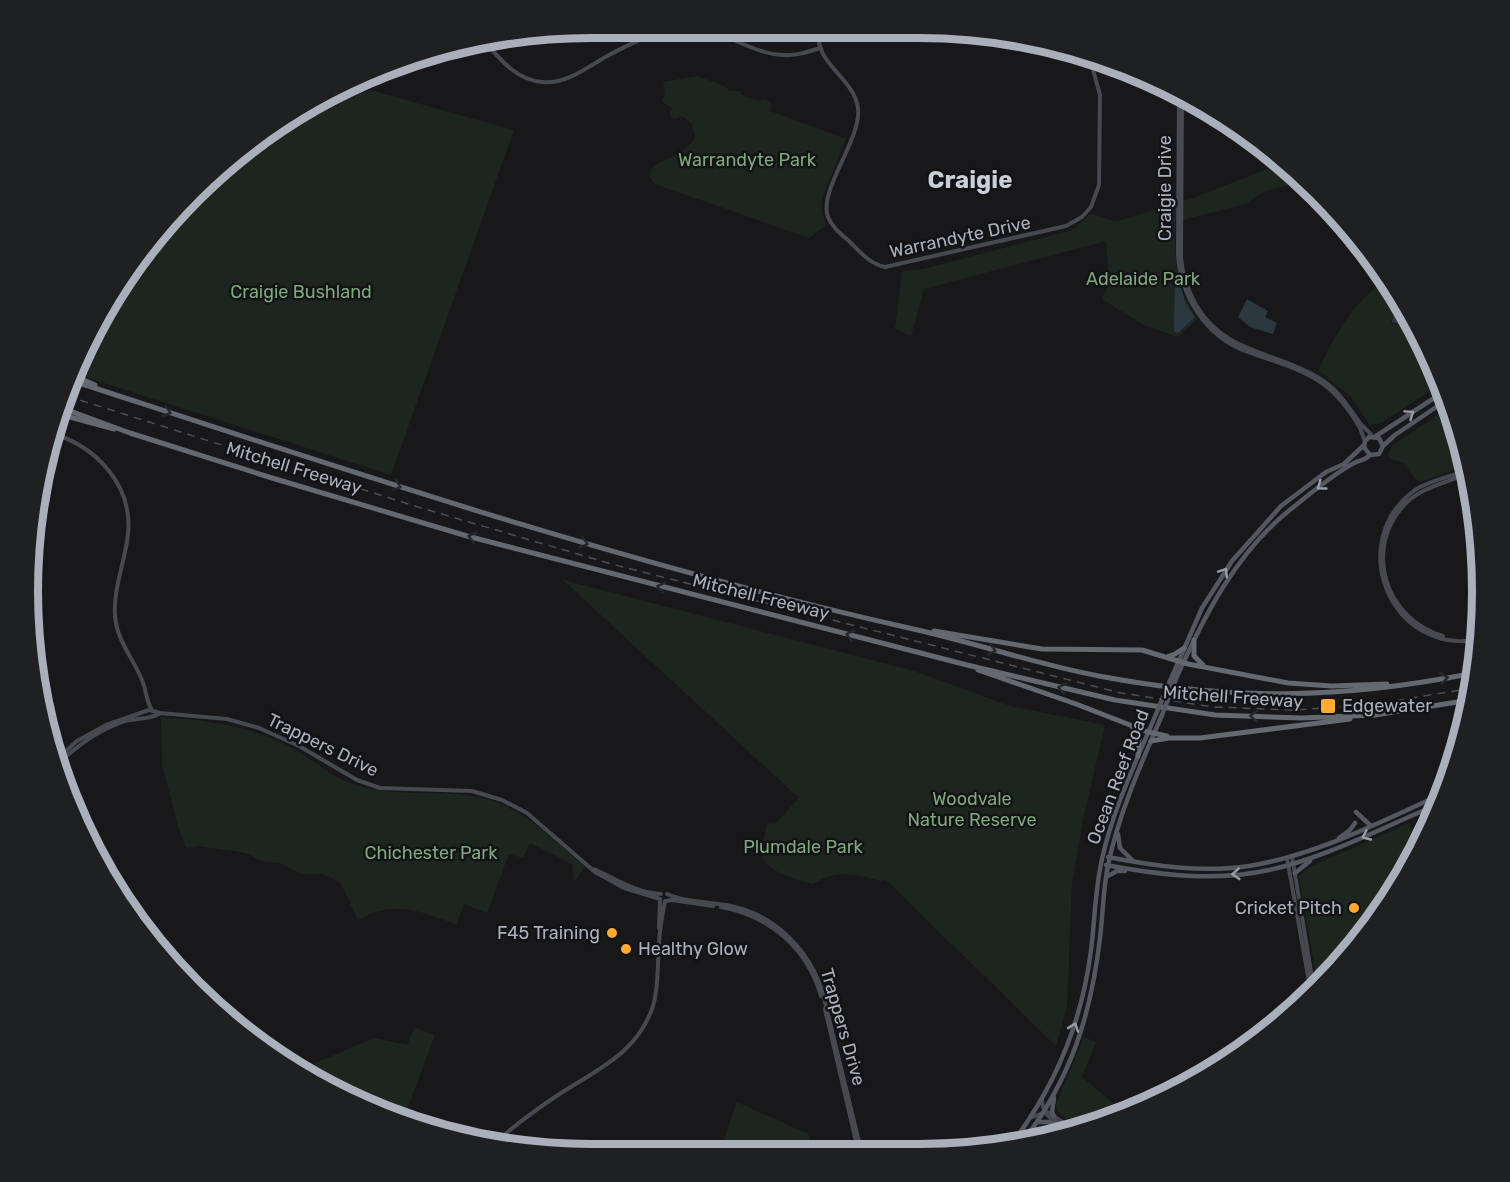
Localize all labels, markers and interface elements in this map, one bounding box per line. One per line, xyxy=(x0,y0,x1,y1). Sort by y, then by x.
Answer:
street label: Craigie Drive xyxy=(1154,135,1176,241)
park label: Warrandyte Park xyxy=(678,149,817,171)
district label: Craigie xyxy=(928,166,1012,194)
street label: Warrandyte Drive xyxy=(887,211,1033,263)
park label: Adelaide Park xyxy=(1086,268,1201,290)
park label: Craigie Bushland xyxy=(230,281,372,303)
one-way arrow xyxy=(161,405,172,418)
one-way arrow xyxy=(1404,410,1415,421)
street label: Mitchell Freeway xyxy=(224,437,364,499)
one-way arrow xyxy=(391,479,402,492)
one-way arrow xyxy=(1317,479,1328,490)
one-way arrow xyxy=(467,532,477,545)
one-way arrow xyxy=(578,536,589,548)
one-way arrow xyxy=(1217,568,1228,579)
street label: Mitchell Freeway xyxy=(690,569,832,625)
one-way arrow xyxy=(656,581,666,594)
one-way arrow xyxy=(845,629,855,642)
one-way arrow xyxy=(986,643,996,655)
one-way arrow xyxy=(1440,673,1449,685)
street label: Mitchell Freeway xyxy=(1162,681,1304,713)
one-way arrow xyxy=(1057,682,1067,695)
place label: Edgewater xyxy=(1342,695,1432,717)
marker: Edgewater xyxy=(1319,697,1337,715)
street label: Ocean Reef Road xyxy=(1082,706,1154,848)
street label: Trappers Drive xyxy=(264,709,382,781)
one-way arrow xyxy=(1250,710,1259,723)
park label: Woodvale Nature Reserve xyxy=(908,788,1036,831)
one-way arrow xyxy=(1361,828,1372,840)
park label: Plumdale Park xyxy=(743,836,864,858)
park label: Chichester Park xyxy=(365,842,498,864)
one-way arrow xyxy=(1232,868,1241,881)
place label: Cricket Pitch xyxy=(1235,897,1342,919)
marker: Cricket Pitch xyxy=(1347,901,1361,915)
place label: F45 Training xyxy=(497,922,600,944)
marker: F45 Training xyxy=(605,926,619,940)
place label: Healthy Glow xyxy=(638,938,748,960)
marker: Healthy Glow xyxy=(619,942,633,956)
street label: Trappers Drive xyxy=(816,966,870,1088)
one-way arrow xyxy=(1067,1022,1080,1033)

